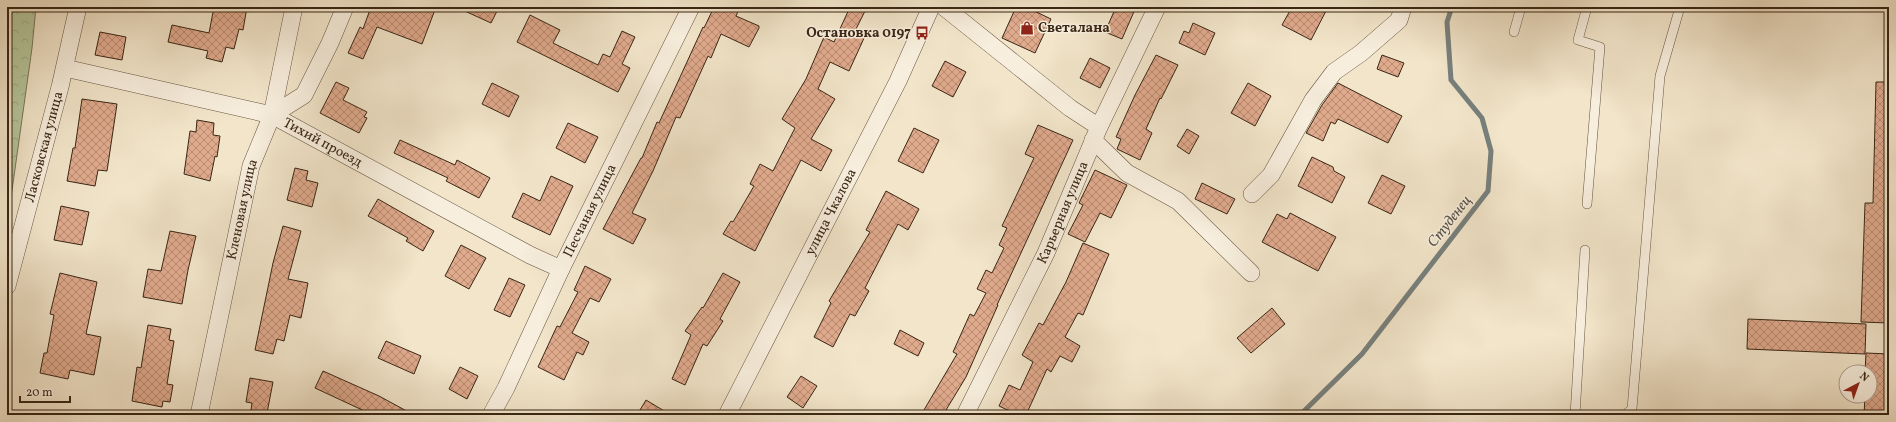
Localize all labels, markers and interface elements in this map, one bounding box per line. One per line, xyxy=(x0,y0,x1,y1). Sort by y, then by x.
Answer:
place label: Светалана xyxy=(1038,19,1110,38)
shop icon: Светалана xyxy=(1019,20,1035,36)
place label: Остановка 0197 xyxy=(806,24,911,43)
bus stop icon: Остановка 0197 xyxy=(914,25,930,41)
street label: Ласковская улица xyxy=(20,89,68,204)
street label: Тихий проезд xyxy=(280,113,366,172)
street label: Кленовая улица xyxy=(222,156,262,262)
street label: Карьерная улица xyxy=(1033,158,1093,267)
street label: Песчаная улица xyxy=(559,161,621,261)
street label: улица Чкалова xyxy=(801,165,861,259)
water label: Студенец xyxy=(1423,191,1477,252)
north arrow xyxy=(1838,364,1878,404)
text: N xyxy=(1856,369,1872,386)
scale bar xyxy=(20,378,70,404)
text: 20 m xyxy=(26,385,53,401)

